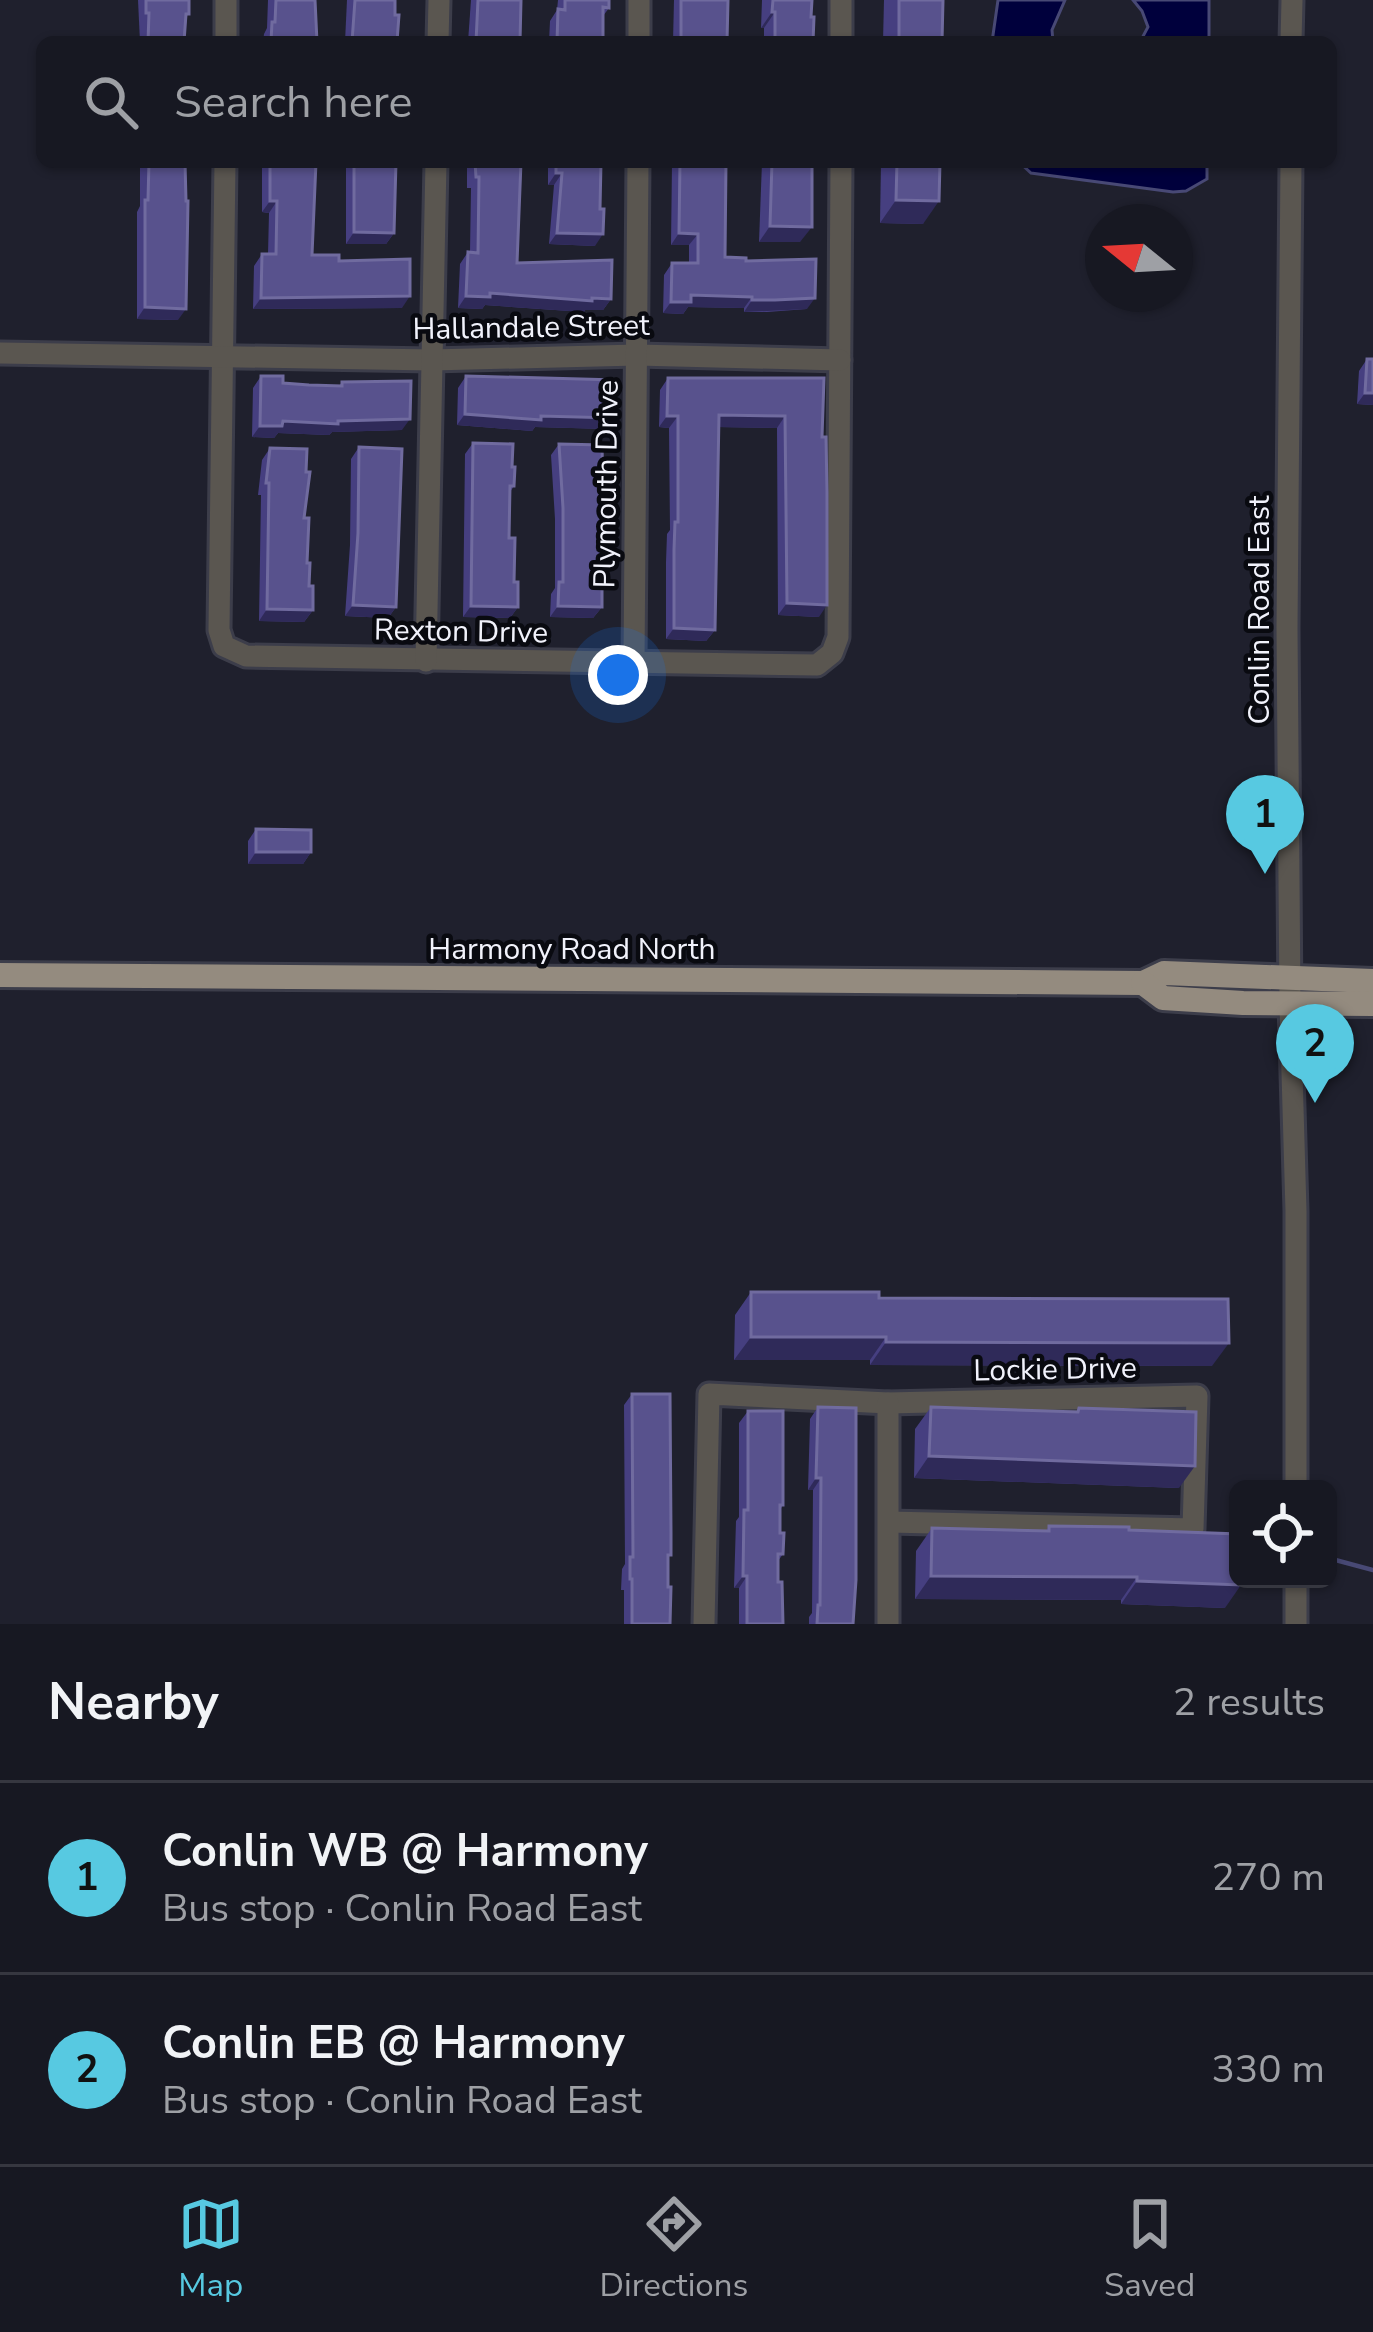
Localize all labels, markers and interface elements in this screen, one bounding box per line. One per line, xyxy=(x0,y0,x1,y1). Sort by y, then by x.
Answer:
search box xyxy=(36,36,1337,168)
icon: search xyxy=(78,69,144,135)
text: Search here xyxy=(174,72,413,133)
north arrow xyxy=(1085,204,1193,312)
street label: Hallandale Street xyxy=(412,305,650,350)
street label: Plymouth Drive xyxy=(584,379,629,589)
street label: Conlin Road East xyxy=(1239,495,1280,724)
street label: Rexton Drive xyxy=(374,609,548,654)
your location xyxy=(588,645,648,705)
pin: 1 xyxy=(1226,775,1304,874)
street label: Harmony Road North xyxy=(428,929,716,970)
pin: 2 xyxy=(1276,1004,1354,1103)
street label: Lockie Drive xyxy=(973,1348,1137,1391)
map controls xyxy=(1229,1480,1337,1588)
button: locate xyxy=(1229,1480,1337,1588)
text: Nearby xyxy=(48,1667,219,1737)
text: 2 results xyxy=(1173,1676,1325,1729)
text: Conlin WB @ Harmony xyxy=(162,1821,648,1882)
text: 1 xyxy=(75,1851,99,1904)
text: 270 m xyxy=(1211,1851,1325,1904)
text: Bus stop · Conlin Road East xyxy=(162,1882,642,1935)
text: Conlin EB @ Harmony xyxy=(162,2013,625,2074)
text: 2 xyxy=(75,2043,99,2096)
text: 330 m xyxy=(1211,2043,1325,2096)
text: Bus stop · Conlin Road East xyxy=(162,2074,642,2127)
tab: Map xyxy=(178,2191,244,2308)
tab: Directions xyxy=(600,2191,748,2308)
tab: Saved xyxy=(1104,2191,1195,2308)

